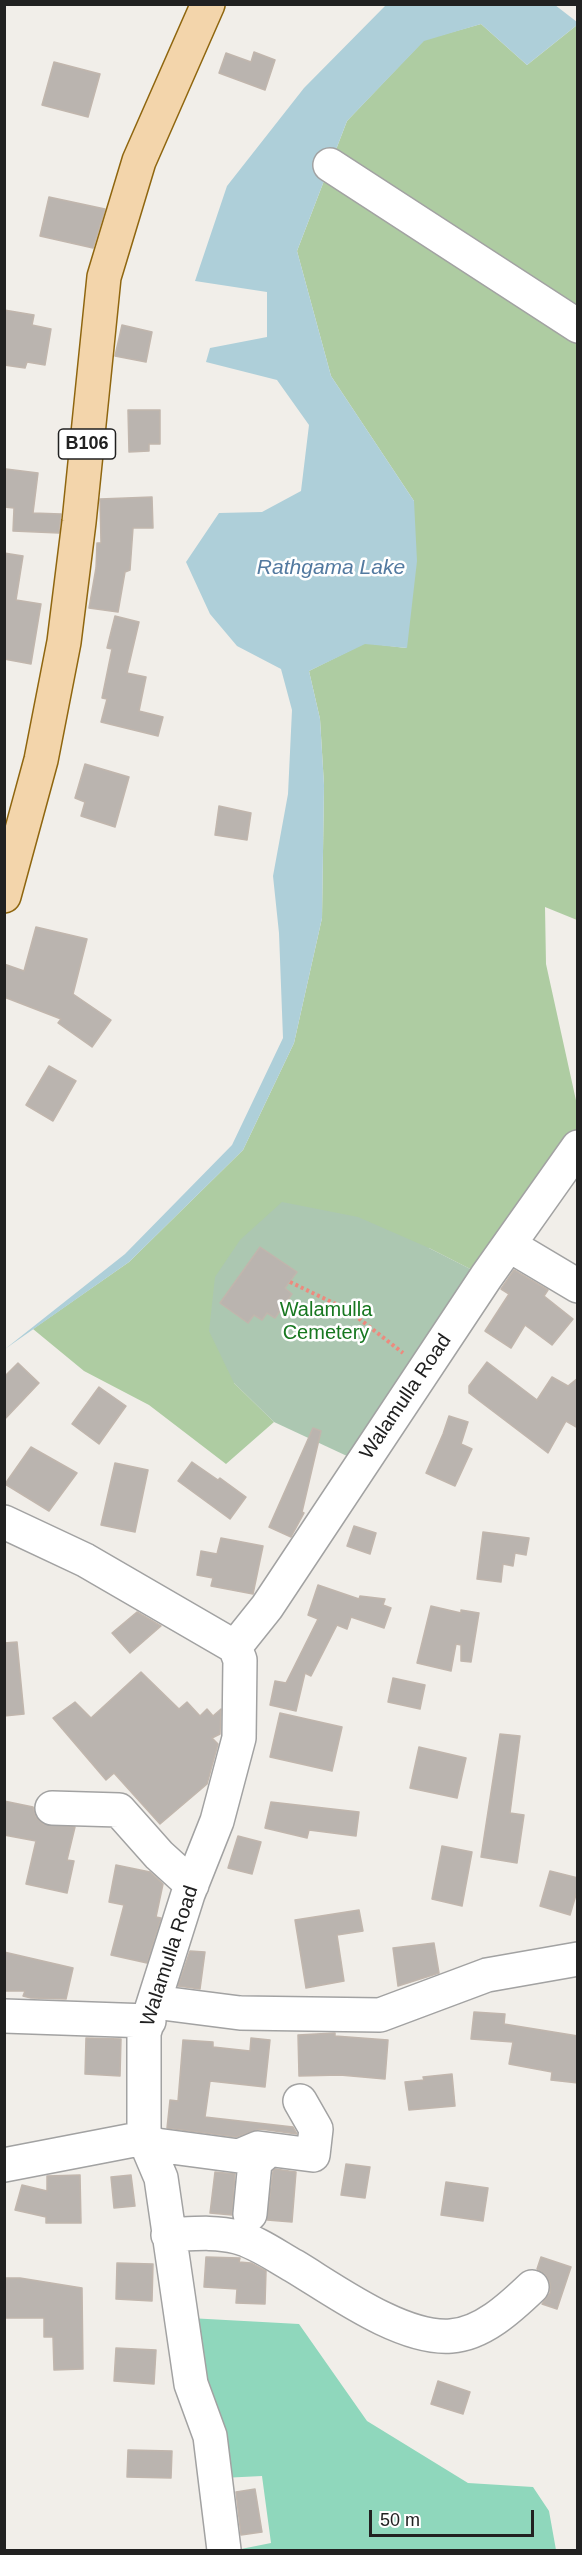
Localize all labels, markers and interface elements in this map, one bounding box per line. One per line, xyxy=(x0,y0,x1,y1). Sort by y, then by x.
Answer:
road number: B106 xyxy=(58,429,116,459)
water label: Rathgama Lake xyxy=(257,555,405,581)
park label: Walamulla Cemetery xyxy=(280,1298,372,1345)
street label: Walamulla Road xyxy=(355,1330,457,1464)
street label: Walamulla Road xyxy=(136,1883,204,2029)
scale bar xyxy=(372,2498,537,2536)
text: 50 m xyxy=(380,2510,420,2530)

